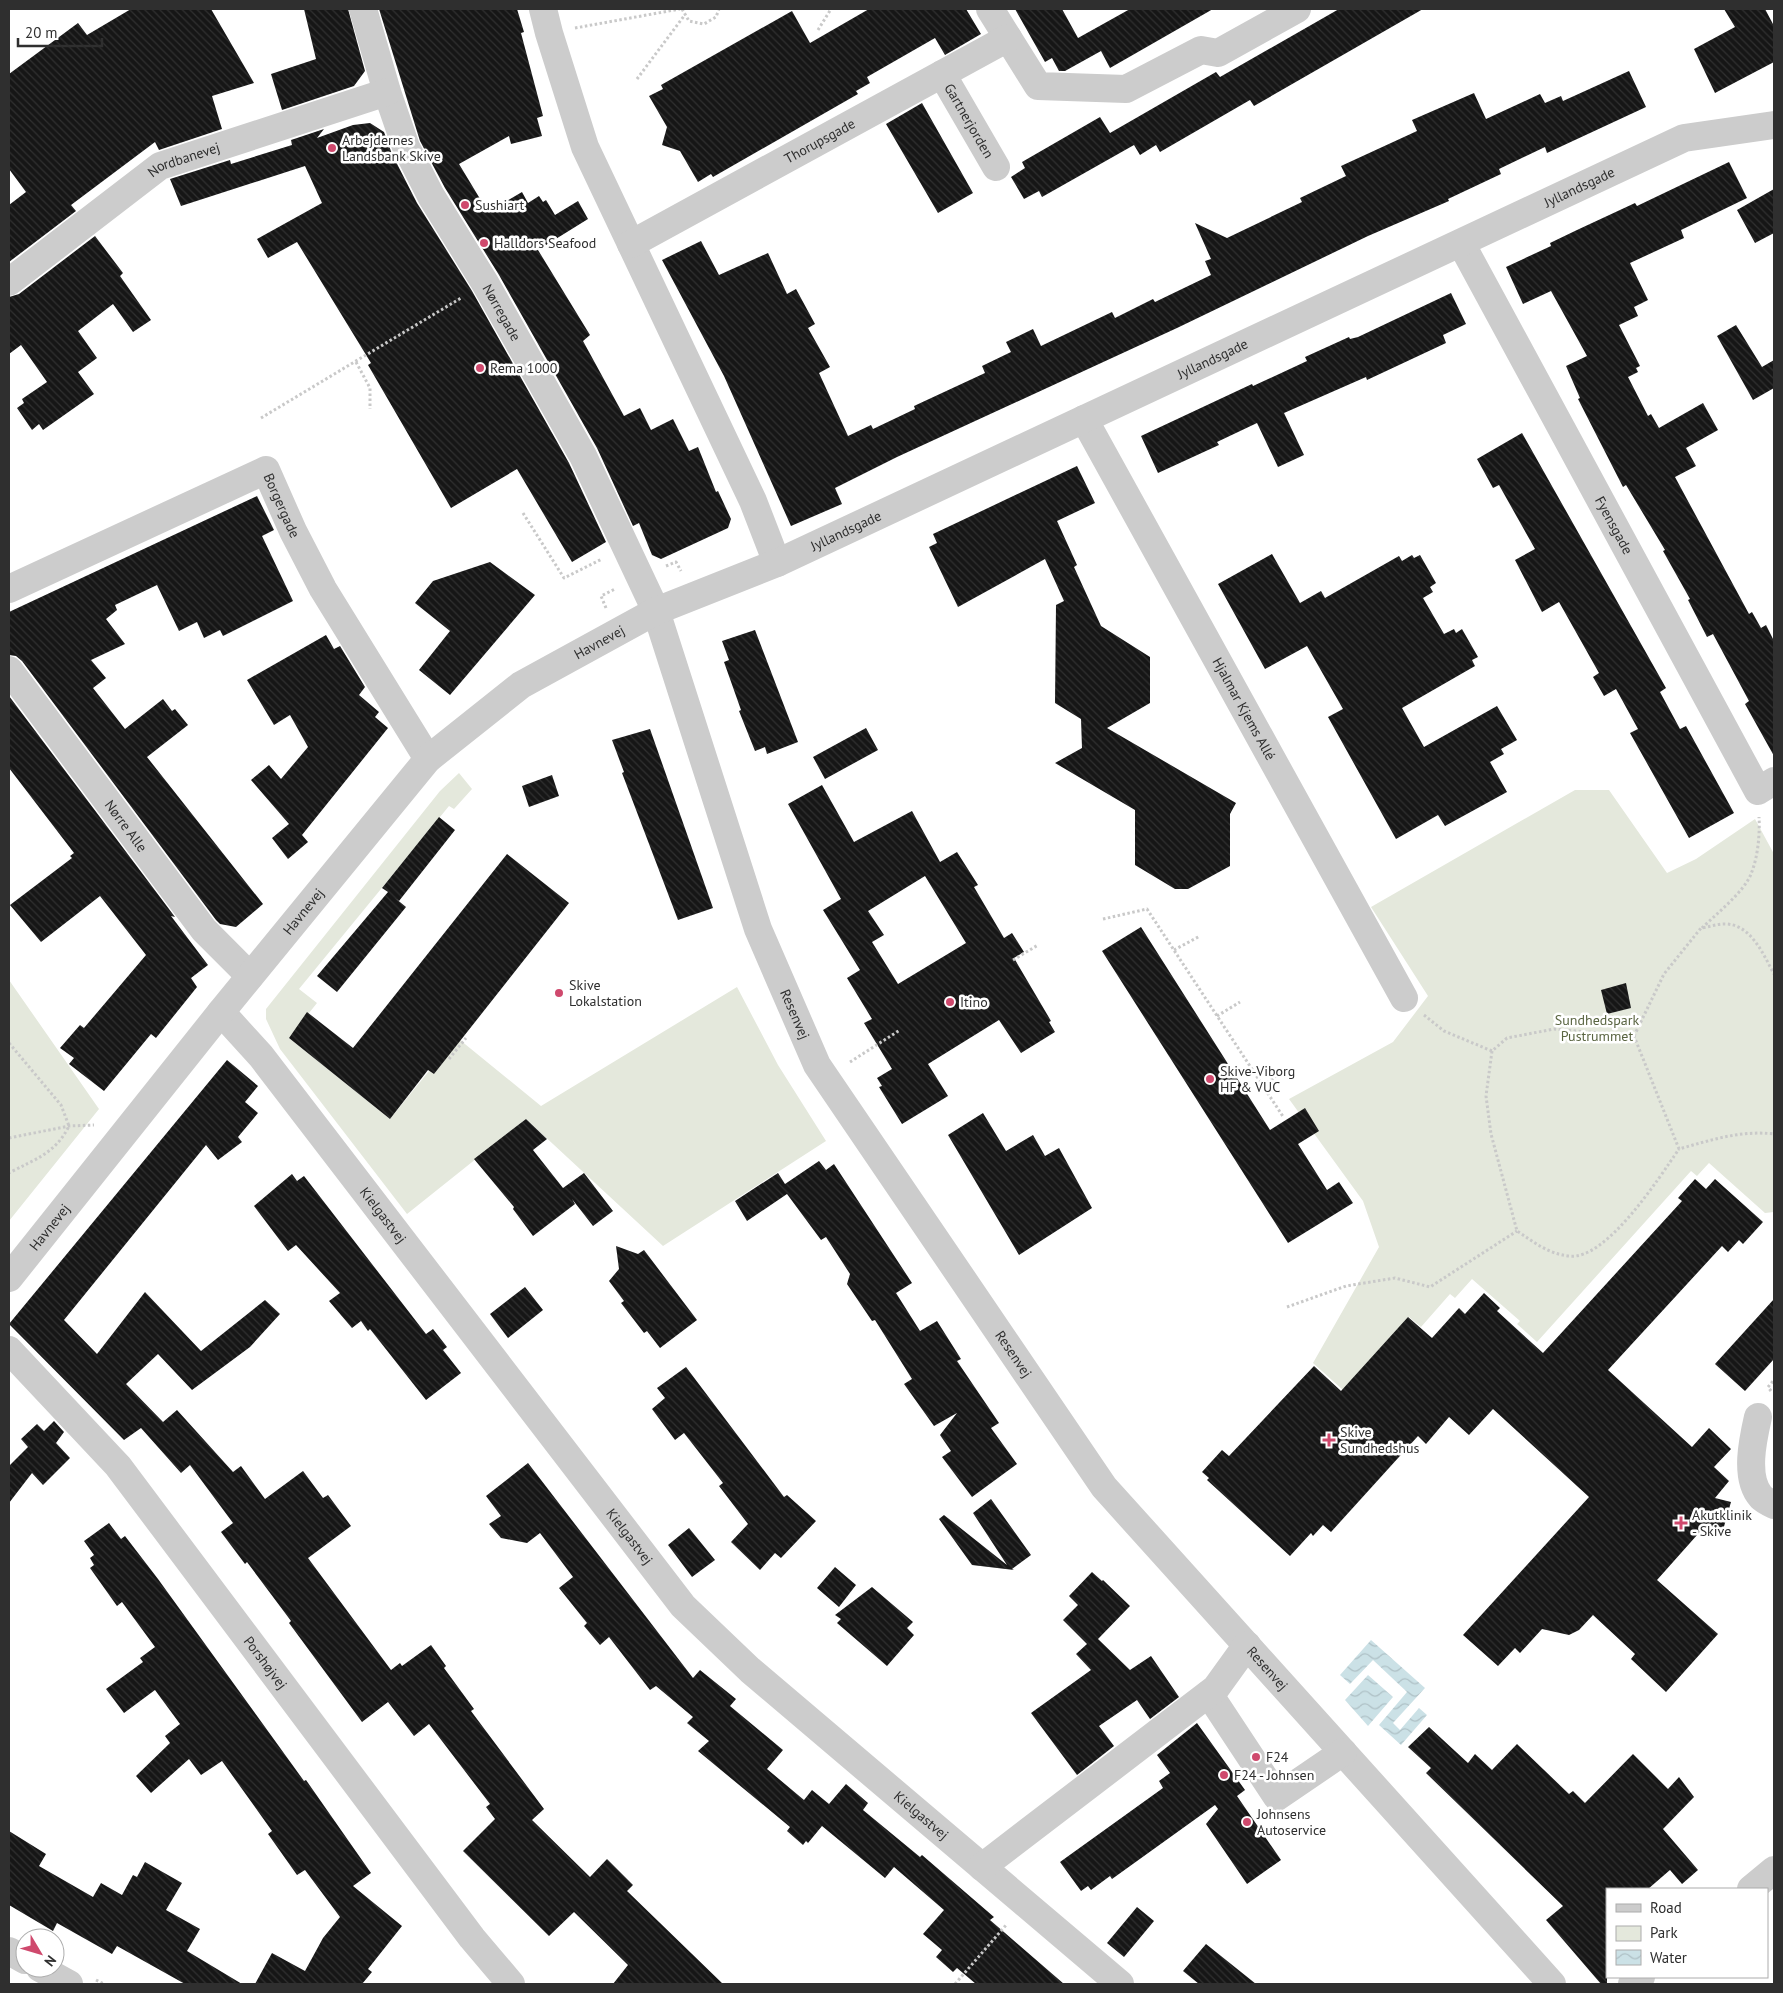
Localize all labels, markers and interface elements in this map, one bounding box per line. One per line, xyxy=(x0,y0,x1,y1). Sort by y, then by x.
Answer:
scale bar xyxy=(18,15,101,47)
text: 20 m xyxy=(25,23,58,42)
street label: Gartnerjorden xyxy=(940,80,998,161)
street label: Thorupsgade xyxy=(781,114,858,167)
place label: Arbejdernes Landsbank Skive xyxy=(342,131,441,165)
street label: Nordbanevej xyxy=(144,138,222,181)
marker: Arbejdernes Landsbank Skive xyxy=(326,142,338,154)
street label: Jyllandsgade xyxy=(1540,163,1618,212)
place label: Sushiart xyxy=(475,196,524,214)
marker: Sushiart xyxy=(459,199,471,211)
place label: Halldors Seafood xyxy=(494,234,596,252)
marker: Halldors Seafood xyxy=(478,237,490,249)
street label: Nørregade xyxy=(479,281,525,344)
street label: Jyllandsgade xyxy=(1173,335,1251,384)
place label: Rema 1000 xyxy=(490,359,558,377)
marker: Rema 1000 xyxy=(474,362,486,374)
street label: Borgergade xyxy=(259,470,304,541)
street label: Fyensgade xyxy=(1591,493,1637,557)
street label: Jyllandsgade xyxy=(807,506,884,555)
street label: Havnevej xyxy=(571,621,628,663)
street label: Hjalmar Kjems Allé xyxy=(1209,654,1280,763)
street label: Nørre Alle xyxy=(101,796,151,856)
street label: Havnevej xyxy=(279,884,328,939)
place label: Skive Lokalstation xyxy=(569,976,642,1010)
street label: Resenvej xyxy=(776,986,814,1042)
marker: Skive Lokalstation xyxy=(553,987,565,999)
place label: Itino xyxy=(960,993,988,1011)
marker: Itino xyxy=(944,996,956,1008)
park label: Sundhedspark Pustrummet xyxy=(1555,1011,1639,1045)
place label: Skive-Viborg HF & VUC xyxy=(1220,1062,1295,1096)
marker: Skive-Viborg HF & VUC xyxy=(1204,1073,1216,1085)
street label: Kielgastvej xyxy=(356,1183,410,1247)
street label: Havnevej xyxy=(25,1200,74,1254)
street label: Resenvej xyxy=(991,1327,1036,1381)
place label: Skive Sundhedshus xyxy=(1340,1423,1420,1457)
marker: Skive Sundhedshus xyxy=(1322,1433,1336,1447)
street label: Kielgastvej xyxy=(602,1505,657,1568)
place label: Akutklinik - Skive xyxy=(1692,1506,1752,1540)
marker: Akutklinik - Skive xyxy=(1674,1516,1688,1530)
street label: Porshøjvej xyxy=(240,1632,291,1693)
street label: Resenvej xyxy=(1243,1643,1292,1694)
place label: F24 xyxy=(1266,1748,1289,1766)
marker: F24 xyxy=(1250,1751,1262,1763)
place label: F24 - Johnsen xyxy=(1234,1766,1314,1784)
marker: F24 - Johnsen xyxy=(1218,1769,1230,1781)
street label: Kielgastvej xyxy=(890,1787,952,1844)
place label: Johnsens Autoservice xyxy=(1256,1805,1326,1839)
marker: Johnsens Autoservice xyxy=(1241,1816,1253,1828)
legend xyxy=(1606,1888,1768,1978)
text: Road xyxy=(1650,1898,1682,1917)
text: Park xyxy=(1650,1923,1678,1942)
north arrow xyxy=(15,1928,65,1978)
text: Water xyxy=(1650,1948,1687,1967)
text: N xyxy=(40,1952,60,1970)

